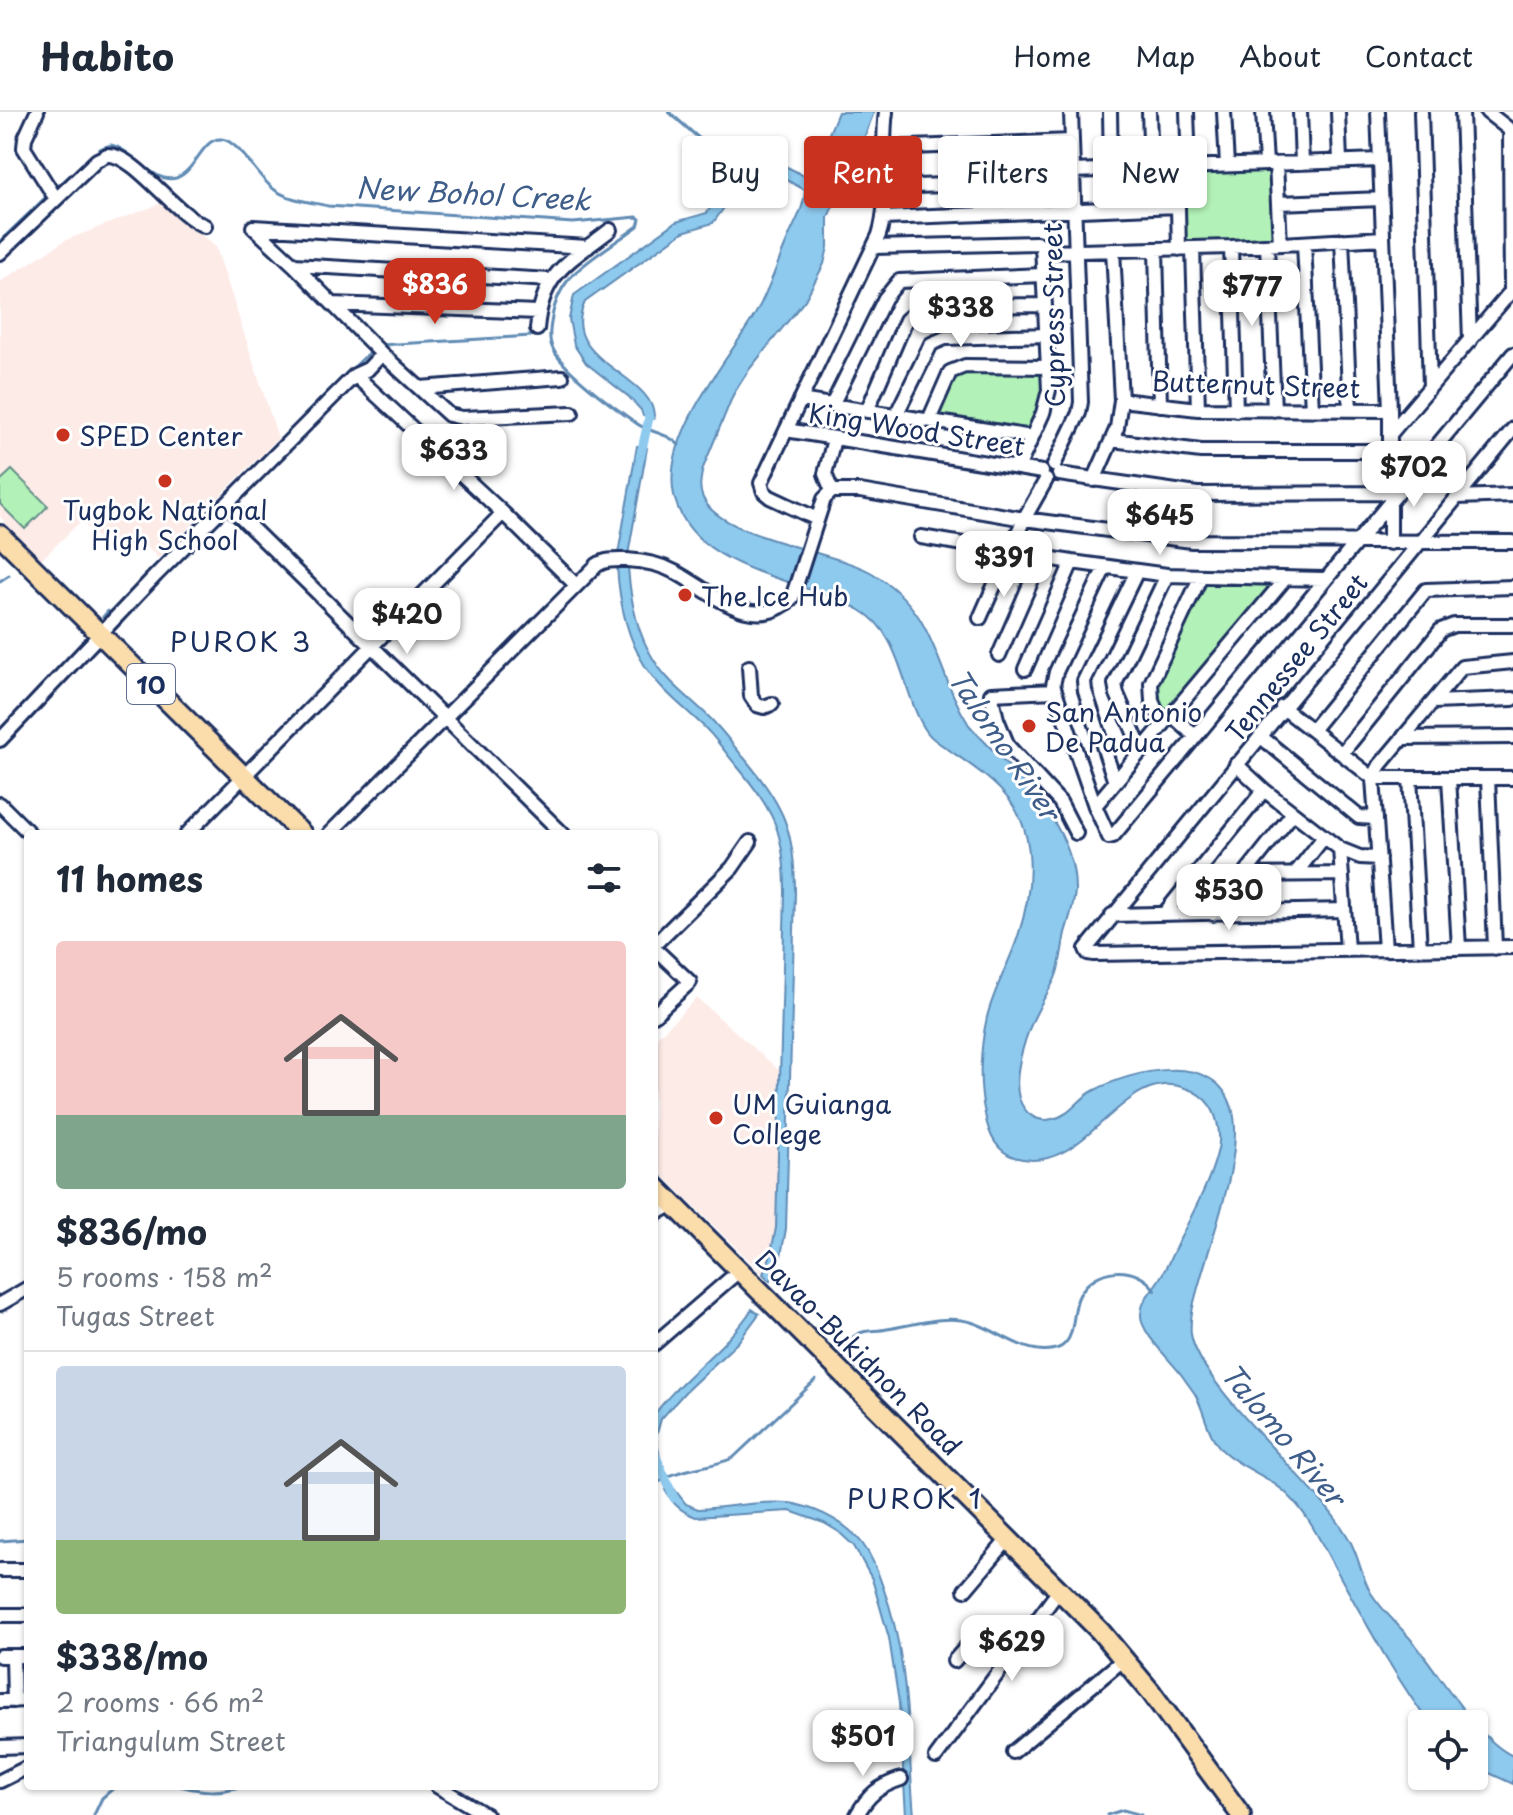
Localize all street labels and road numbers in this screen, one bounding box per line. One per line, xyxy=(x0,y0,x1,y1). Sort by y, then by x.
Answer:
street label: Cypress Street xyxy=(1032,222,1074,408)
street label: Butternut Street xyxy=(1151,361,1361,407)
street label: King Wood Street xyxy=(806,393,1028,465)
street label: Tennessee Street xyxy=(1216,564,1376,750)
road number: 10 xyxy=(127,664,175,704)
street label: Davao-Bukidnon Road xyxy=(747,1240,971,1464)

